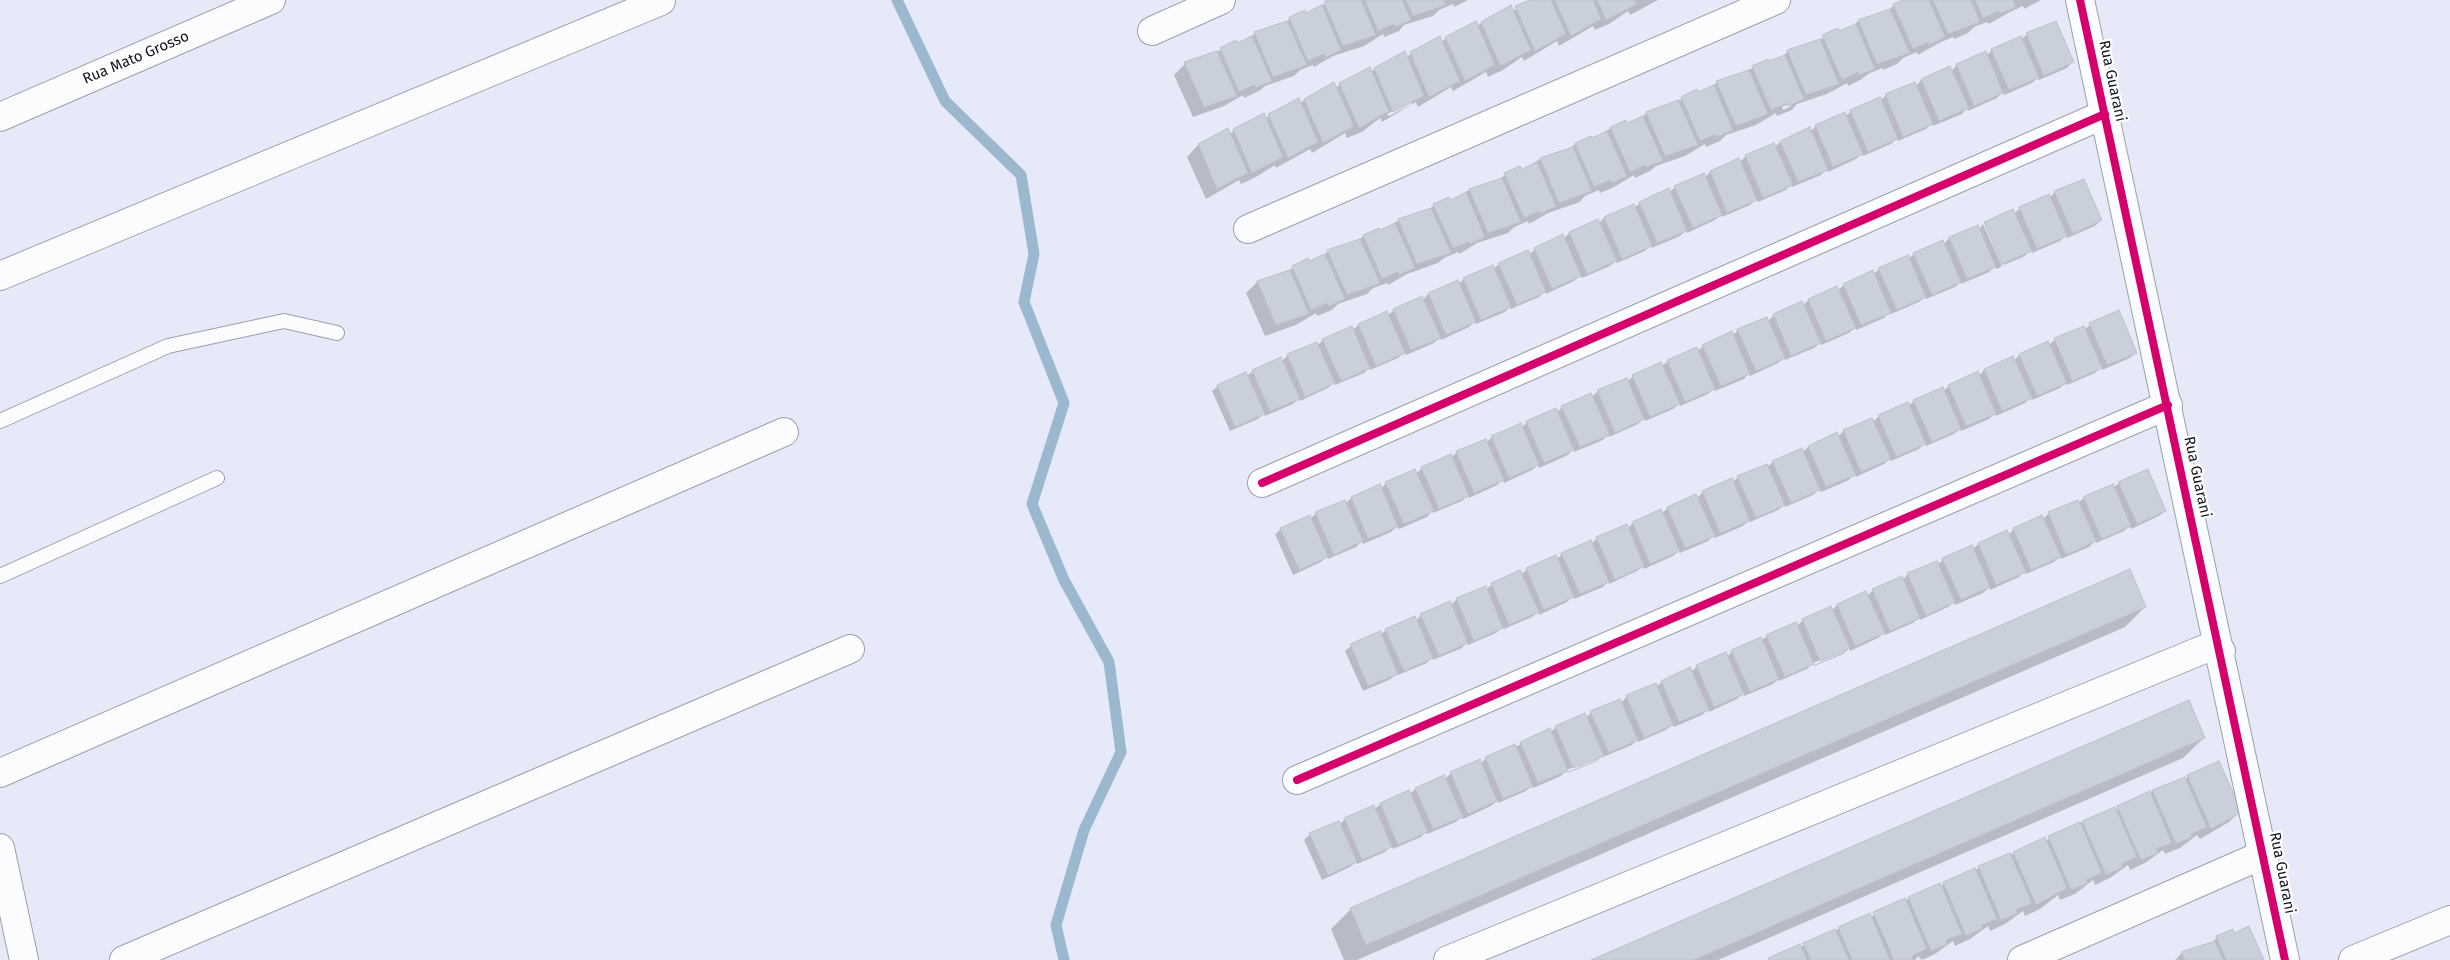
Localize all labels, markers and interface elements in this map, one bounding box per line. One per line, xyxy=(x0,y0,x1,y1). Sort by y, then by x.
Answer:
street label: Rua Mato Grosso xyxy=(80,27,192,89)
street label: Rua Guarani xyxy=(2095,39,2129,123)
street label: Rua Guarani xyxy=(2180,435,2214,519)
street label: Rua Guarani xyxy=(2265,831,2299,915)

